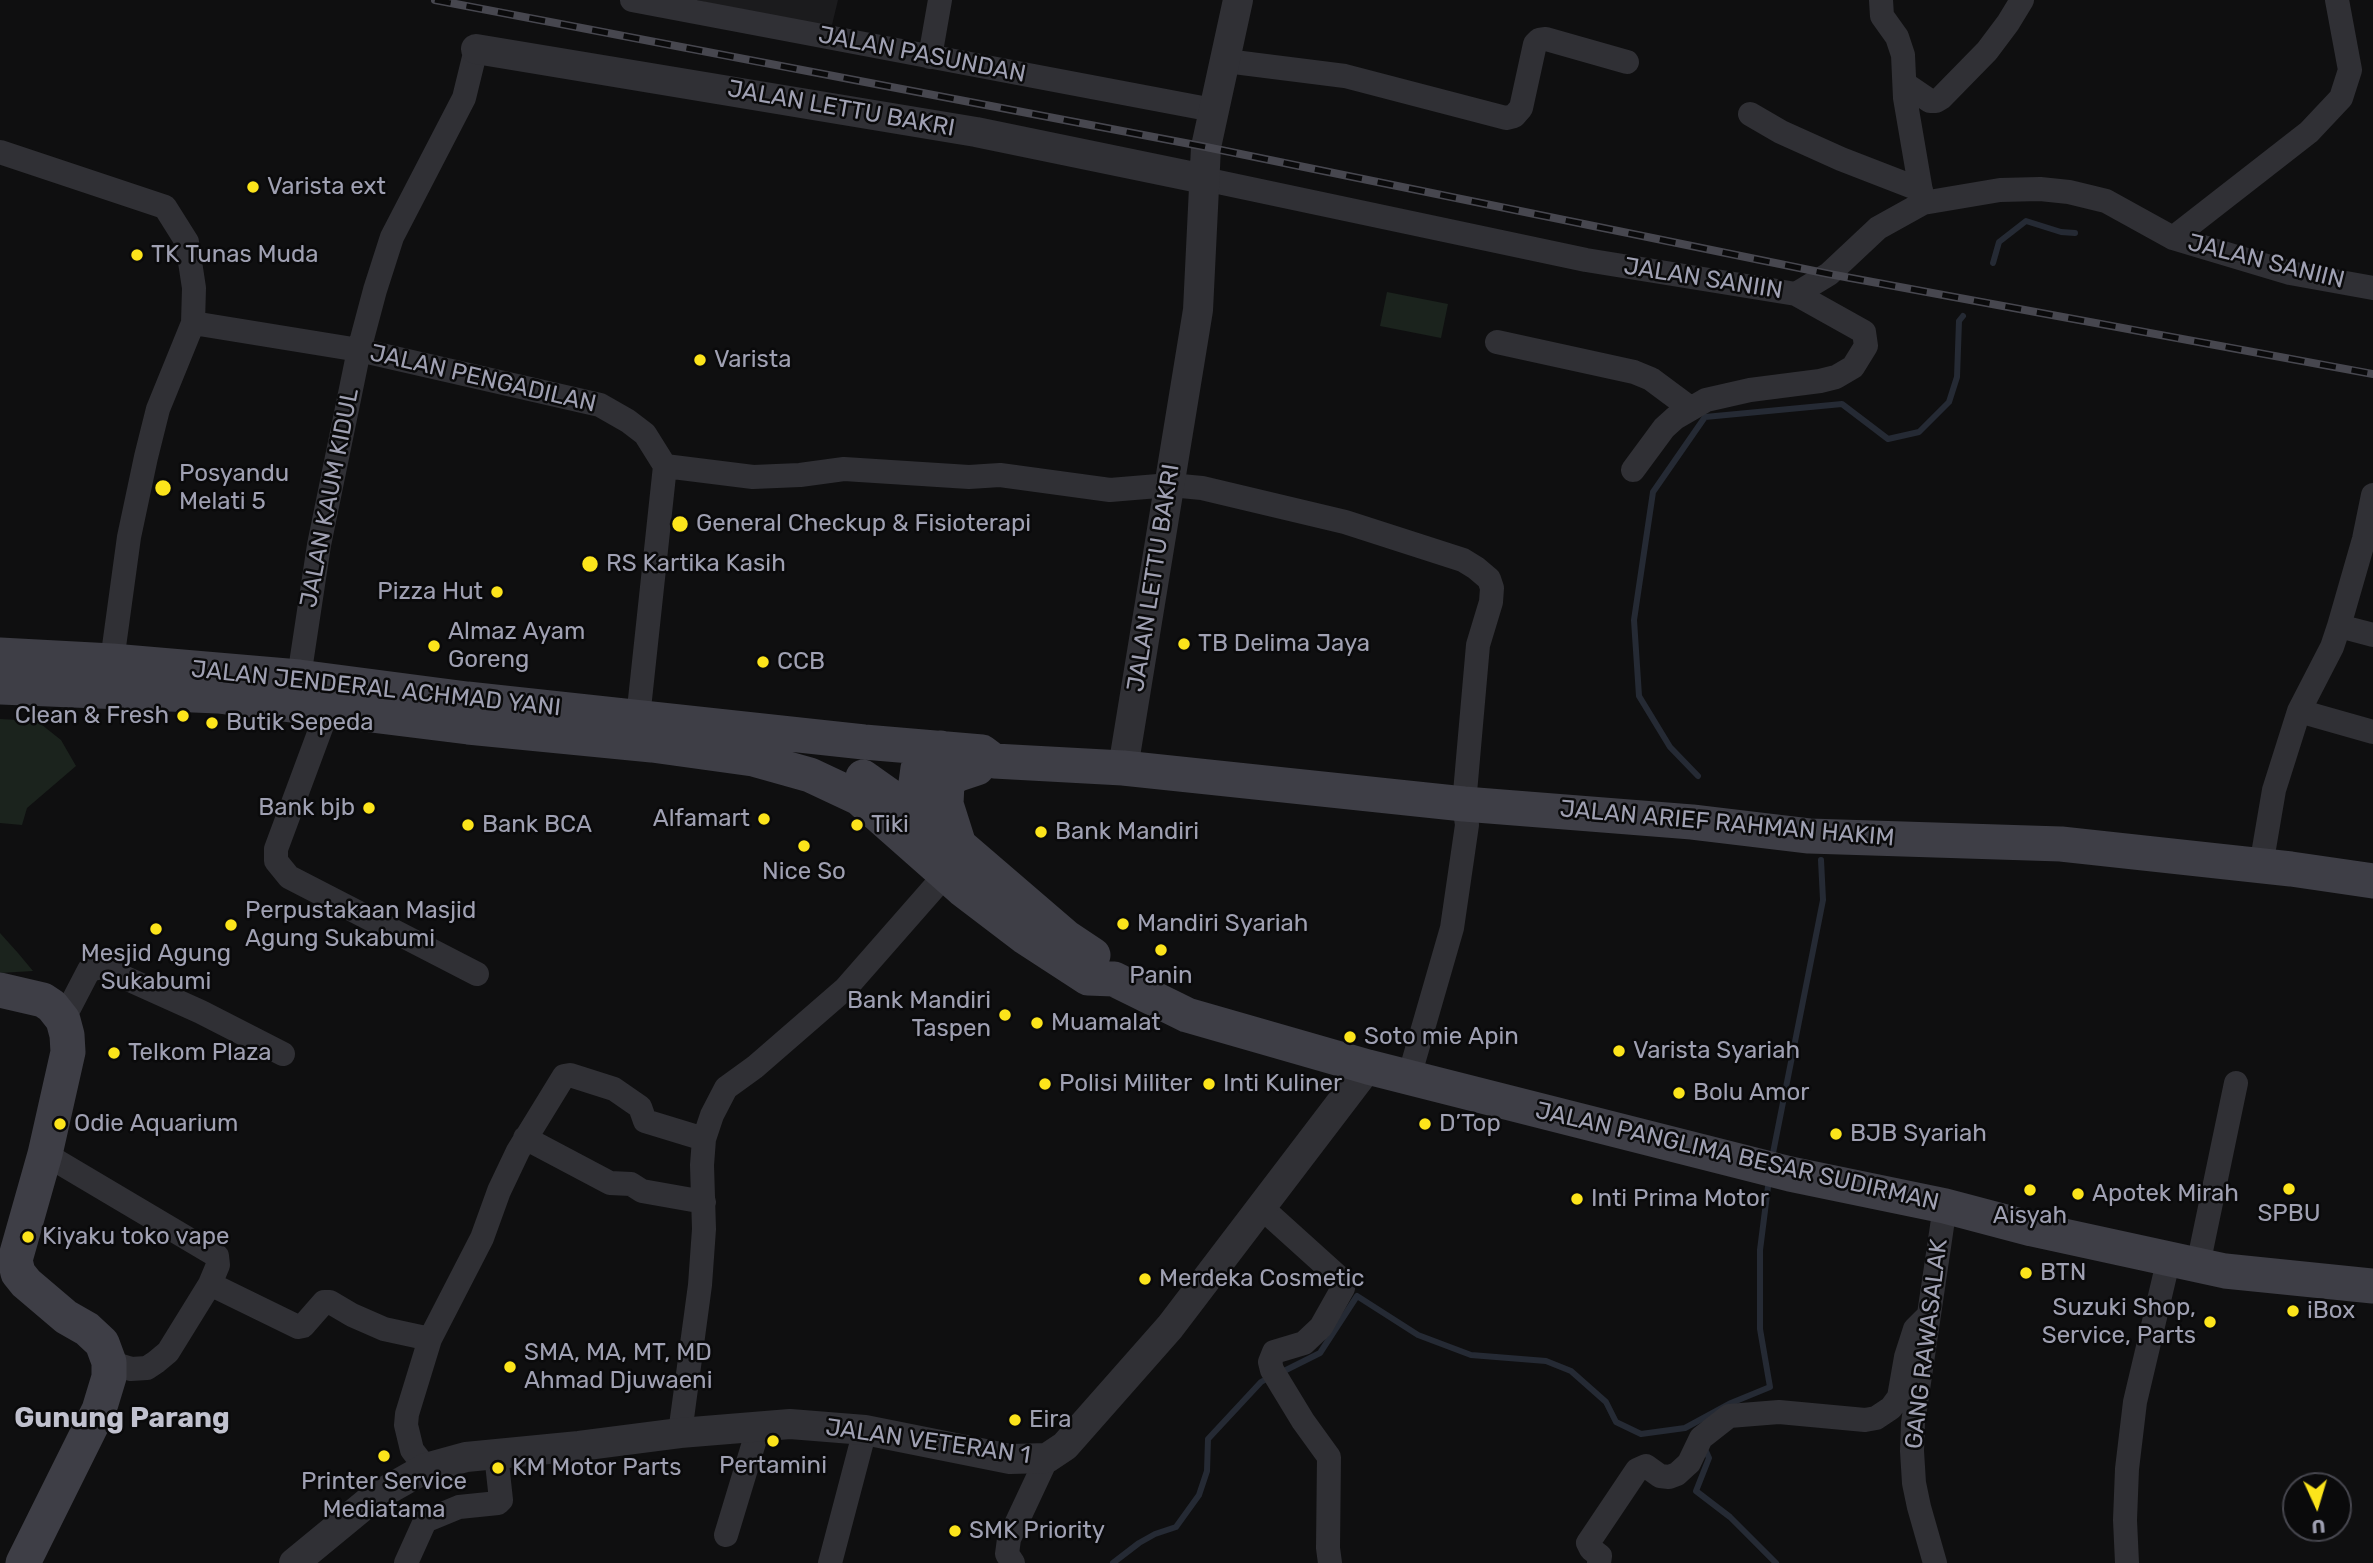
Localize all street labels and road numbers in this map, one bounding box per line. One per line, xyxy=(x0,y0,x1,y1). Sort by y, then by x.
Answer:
street label: JALAN PASUNDAN xyxy=(816,21,1028,89)
street label: JALAN LETTU BAKRI xyxy=(725,75,957,143)
street label: JALAN SANIIN xyxy=(2185,229,2347,295)
street label: JALAN SANIIN xyxy=(1622,252,1784,306)
street label: JALAN PENGADILAN xyxy=(367,339,599,419)
street label: JALAN KAUM KIDUL xyxy=(295,386,365,610)
street label: JALAN LETTU BAKRI xyxy=(1122,462,1186,694)
street label: JALAN JENDERAL ACHMAD YANI xyxy=(190,655,562,723)
street label: JALAN ARIEF RAHMAN HAKIM xyxy=(1558,795,1896,853)
street label: JALAN PANGLIMA BESAR SUDIRMAN xyxy=(1533,1097,1941,1217)
street label: GANG RAWASALAK xyxy=(1900,1237,1954,1451)
street label: JALAN VETERAN 1 xyxy=(824,1413,1032,1471)

